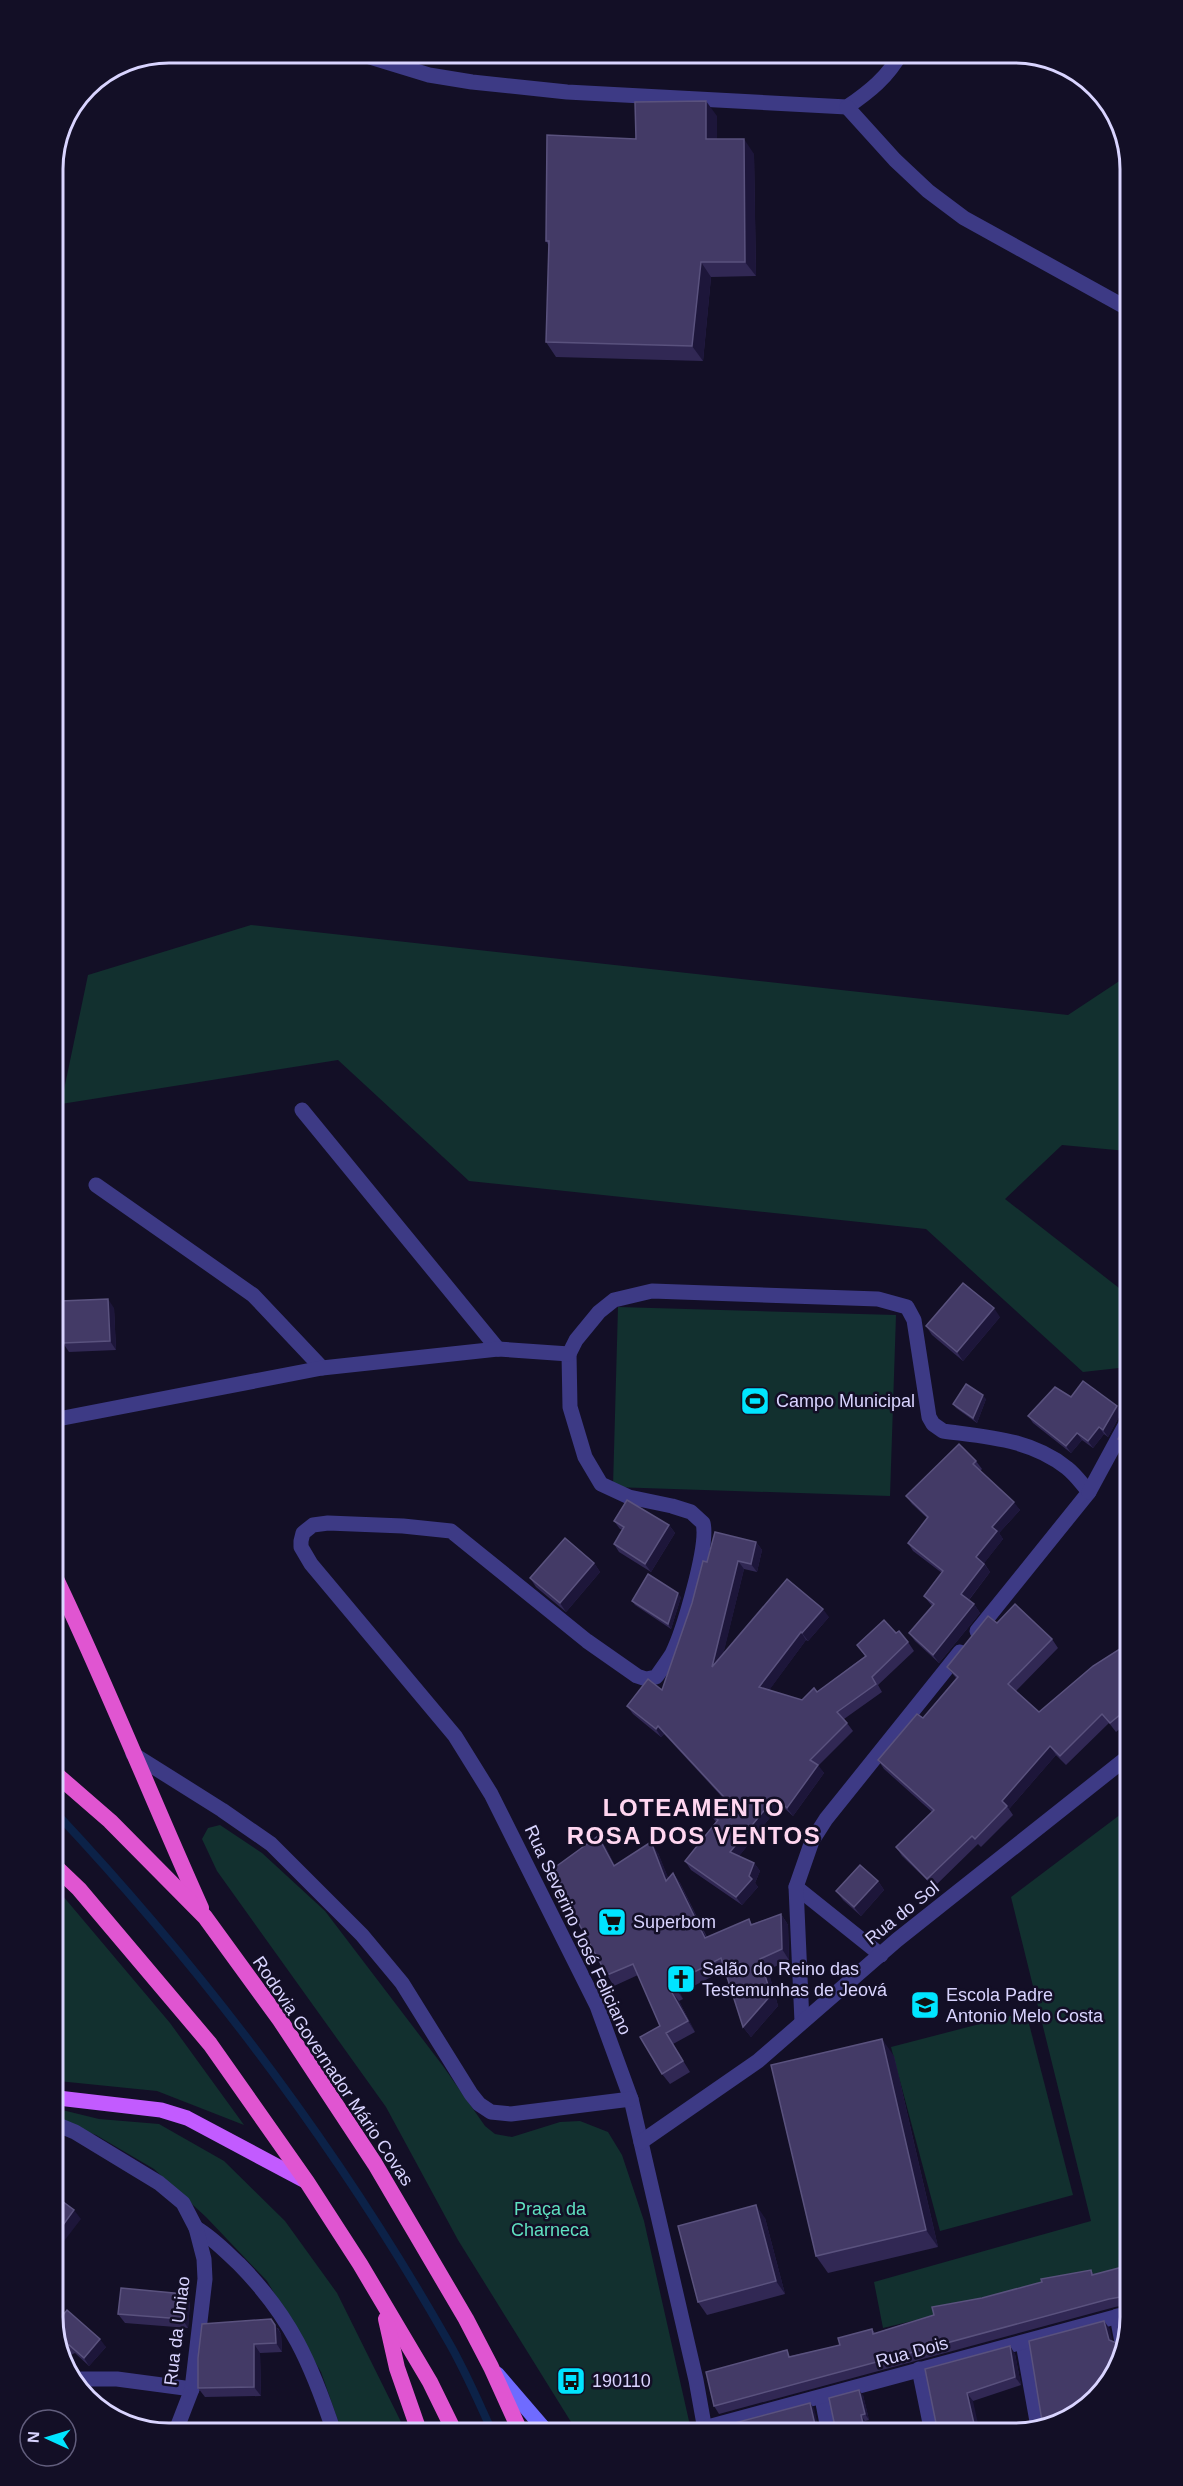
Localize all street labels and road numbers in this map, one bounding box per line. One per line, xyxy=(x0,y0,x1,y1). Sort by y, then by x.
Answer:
street label: Rua Severino José Feliciano xyxy=(521,1822,635,2038)
street label: Rua do Sol xyxy=(861,1877,943,1949)
street label: Rodovia Governador Mário Covas xyxy=(249,1953,417,2189)
street label: Rua da Uniao xyxy=(160,2275,194,2387)
street label: Rua Dois xyxy=(874,2333,950,2371)

